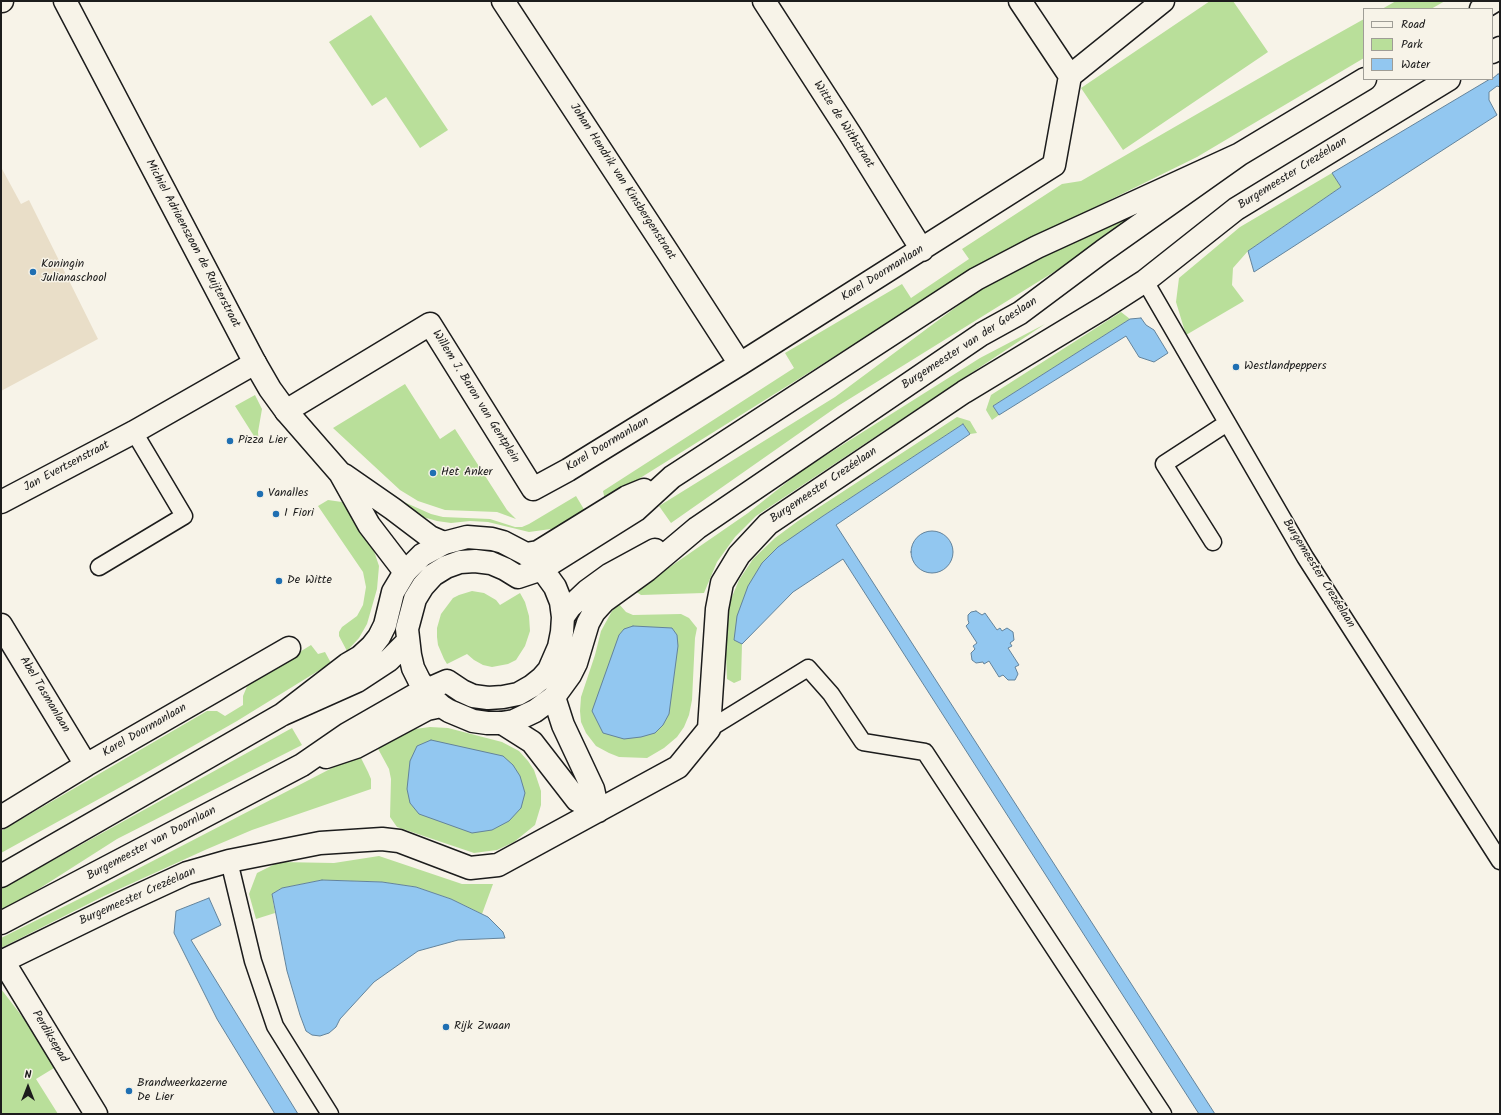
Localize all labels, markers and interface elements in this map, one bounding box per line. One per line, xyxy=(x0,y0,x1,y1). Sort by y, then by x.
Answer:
legend xyxy=(1363,8,1493,80)
text: Road xyxy=(1401,15,1425,34)
text: Park xyxy=(1401,35,1423,54)
text: Water xyxy=(1401,55,1430,74)
street label: Witte de Withstraat xyxy=(809,79,877,171)
street label: Johan Hendrik van Kinsbergenstraat xyxy=(566,101,678,263)
street label: Burgemeester Crezéelaan xyxy=(1236,135,1350,213)
street label: Michiel Adriaenszoon de Ruijterstraat xyxy=(141,157,243,331)
street label: Karel Doormanlaan xyxy=(839,243,927,305)
place label: Koningin Julianaschool xyxy=(41,258,107,286)
marker: Koningin Julianaschool xyxy=(28,267,38,277)
street label: Burgemeester van der Goeslaan xyxy=(900,295,1040,393)
street label: Willem J. Baron van Gentplein xyxy=(428,328,522,466)
place label: Westlandpeppers xyxy=(1244,360,1327,374)
marker: Westlandpeppers xyxy=(1231,362,1241,372)
street label: Karel Doormanlaan xyxy=(564,414,652,476)
place label: Pizza Lier xyxy=(238,434,287,448)
marker: Pizza Lier xyxy=(225,436,235,446)
street label: Jan Evertsenstraat xyxy=(22,438,112,496)
street label: Burgemeester Crezéelaan xyxy=(768,445,880,527)
place label: Het Anker xyxy=(441,466,493,480)
marker: Het Anker xyxy=(428,468,438,478)
place label: Vanalles xyxy=(268,487,308,501)
marker: Vanalles xyxy=(255,489,265,499)
place label: I Fiori xyxy=(284,507,314,521)
marker: I Fiori xyxy=(271,509,281,519)
street label: Burgemeester Crezéelaan xyxy=(1279,517,1357,631)
place label: De Witte xyxy=(287,574,332,588)
marker: De Witte xyxy=(274,576,284,586)
street label: Abel Tasmanlaan xyxy=(16,654,72,736)
street label: Karel Doormanlaan xyxy=(100,701,190,761)
street label: Burgemeester van Doornlaan xyxy=(85,804,219,884)
street label: Burgemeester Crezéelaan xyxy=(78,865,198,929)
street label: Perdiksepad xyxy=(28,1008,70,1066)
place label: Rijk Zwaan xyxy=(454,1020,511,1034)
marker: Rijk Zwaan xyxy=(441,1022,451,1032)
text: N xyxy=(25,1066,31,1084)
north arrow xyxy=(8,1067,48,1107)
place label: Brandweerkazerne De Lier xyxy=(137,1077,227,1105)
marker: Brandweerkazerne De Lier xyxy=(124,1086,134,1096)

